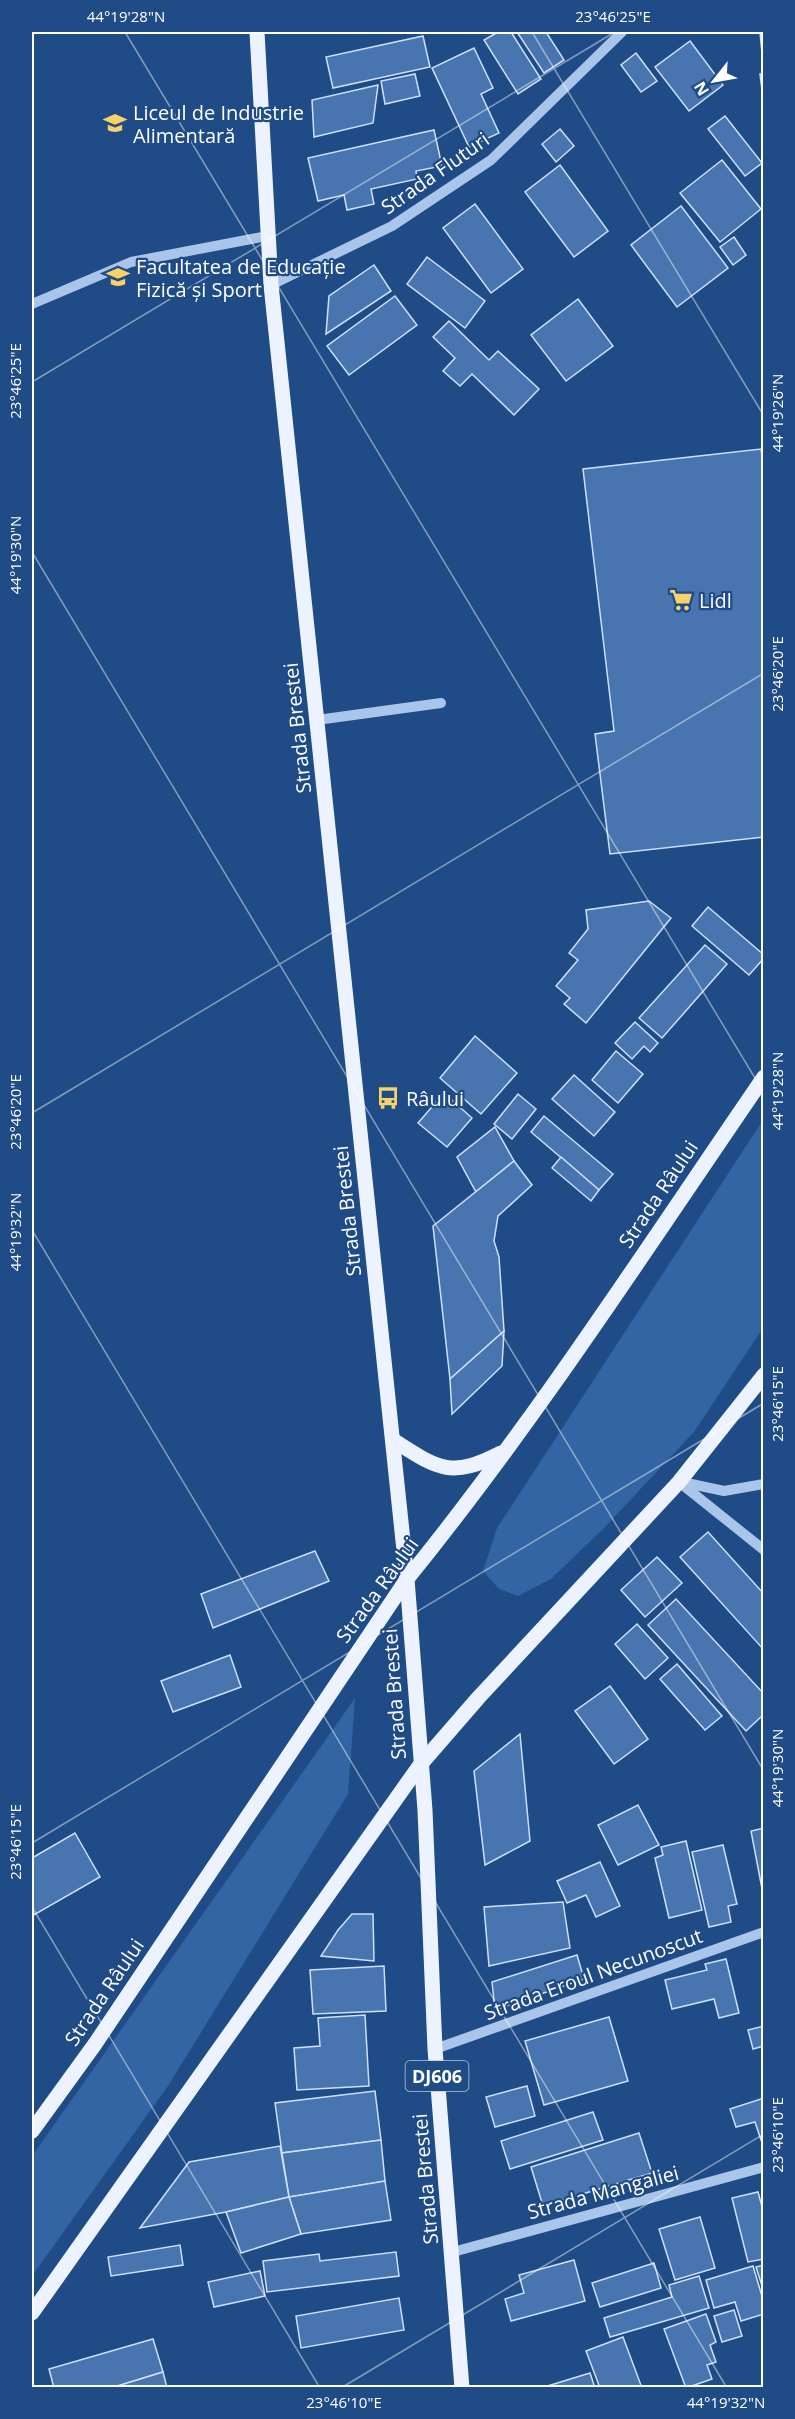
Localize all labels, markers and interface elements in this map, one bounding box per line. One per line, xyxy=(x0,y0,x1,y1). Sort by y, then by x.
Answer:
text: 44°19'28"N xyxy=(87,6,165,26)
text: 23°46'25"E xyxy=(575,6,651,26)
north arrow xyxy=(684,51,744,111)
text: N xyxy=(688,77,714,100)
place label: Liceul de Industrie Alimentară xyxy=(133,99,304,149)
school or university icon: Liceul de Industrie Alimentară xyxy=(102,110,128,136)
street label: Strada Fluturi xyxy=(376,126,494,220)
place label: Facultatea de Educație Fizică și Sport xyxy=(136,253,346,303)
school or university icon: Facultatea de Educație Fizică și Sport xyxy=(105,264,131,290)
text: 23°46'25"E xyxy=(5,343,25,419)
text: 44°19'26"N xyxy=(767,374,787,452)
text: 44°19'30"N xyxy=(5,516,25,594)
supermarket icon: Lidl xyxy=(668,587,694,613)
place label: Lidl xyxy=(699,587,732,614)
text: 23°46'20"E xyxy=(767,636,787,712)
street label: Strada Brestei xyxy=(277,661,317,795)
text: 44°19'28"N xyxy=(767,1052,787,1130)
text: 23°46'20"E xyxy=(5,1074,25,1150)
bus stop icon: Râului xyxy=(375,1085,401,1111)
place label: Râului xyxy=(406,1085,464,1112)
street label: Strada Râului xyxy=(612,1135,704,1253)
street label: Strada Brestei xyxy=(327,1144,367,1278)
text: 44°19'32"N xyxy=(5,1193,25,1271)
text: 23°46'15"E xyxy=(767,1366,787,1442)
street label: Strada Râului xyxy=(330,1532,424,1648)
street label: Strada Brestei xyxy=(376,1628,412,1760)
text: 44°19'30"N xyxy=(767,1729,787,1807)
text: 23°46'15"E xyxy=(5,1804,25,1880)
street label: Strada Eroul Necunoscut xyxy=(480,1922,706,2026)
street label: Strada Râului xyxy=(58,1933,150,2051)
road number: DJ606 xyxy=(406,2061,468,2091)
text: 23°46'10"E xyxy=(767,2097,787,2173)
street label: Strada Brestei xyxy=(406,2112,444,2246)
street label: Strada Mangaliei xyxy=(524,2159,682,2225)
text: 23°46'10"E xyxy=(306,2392,382,2412)
text: 44°19'32"N xyxy=(687,2392,765,2412)

